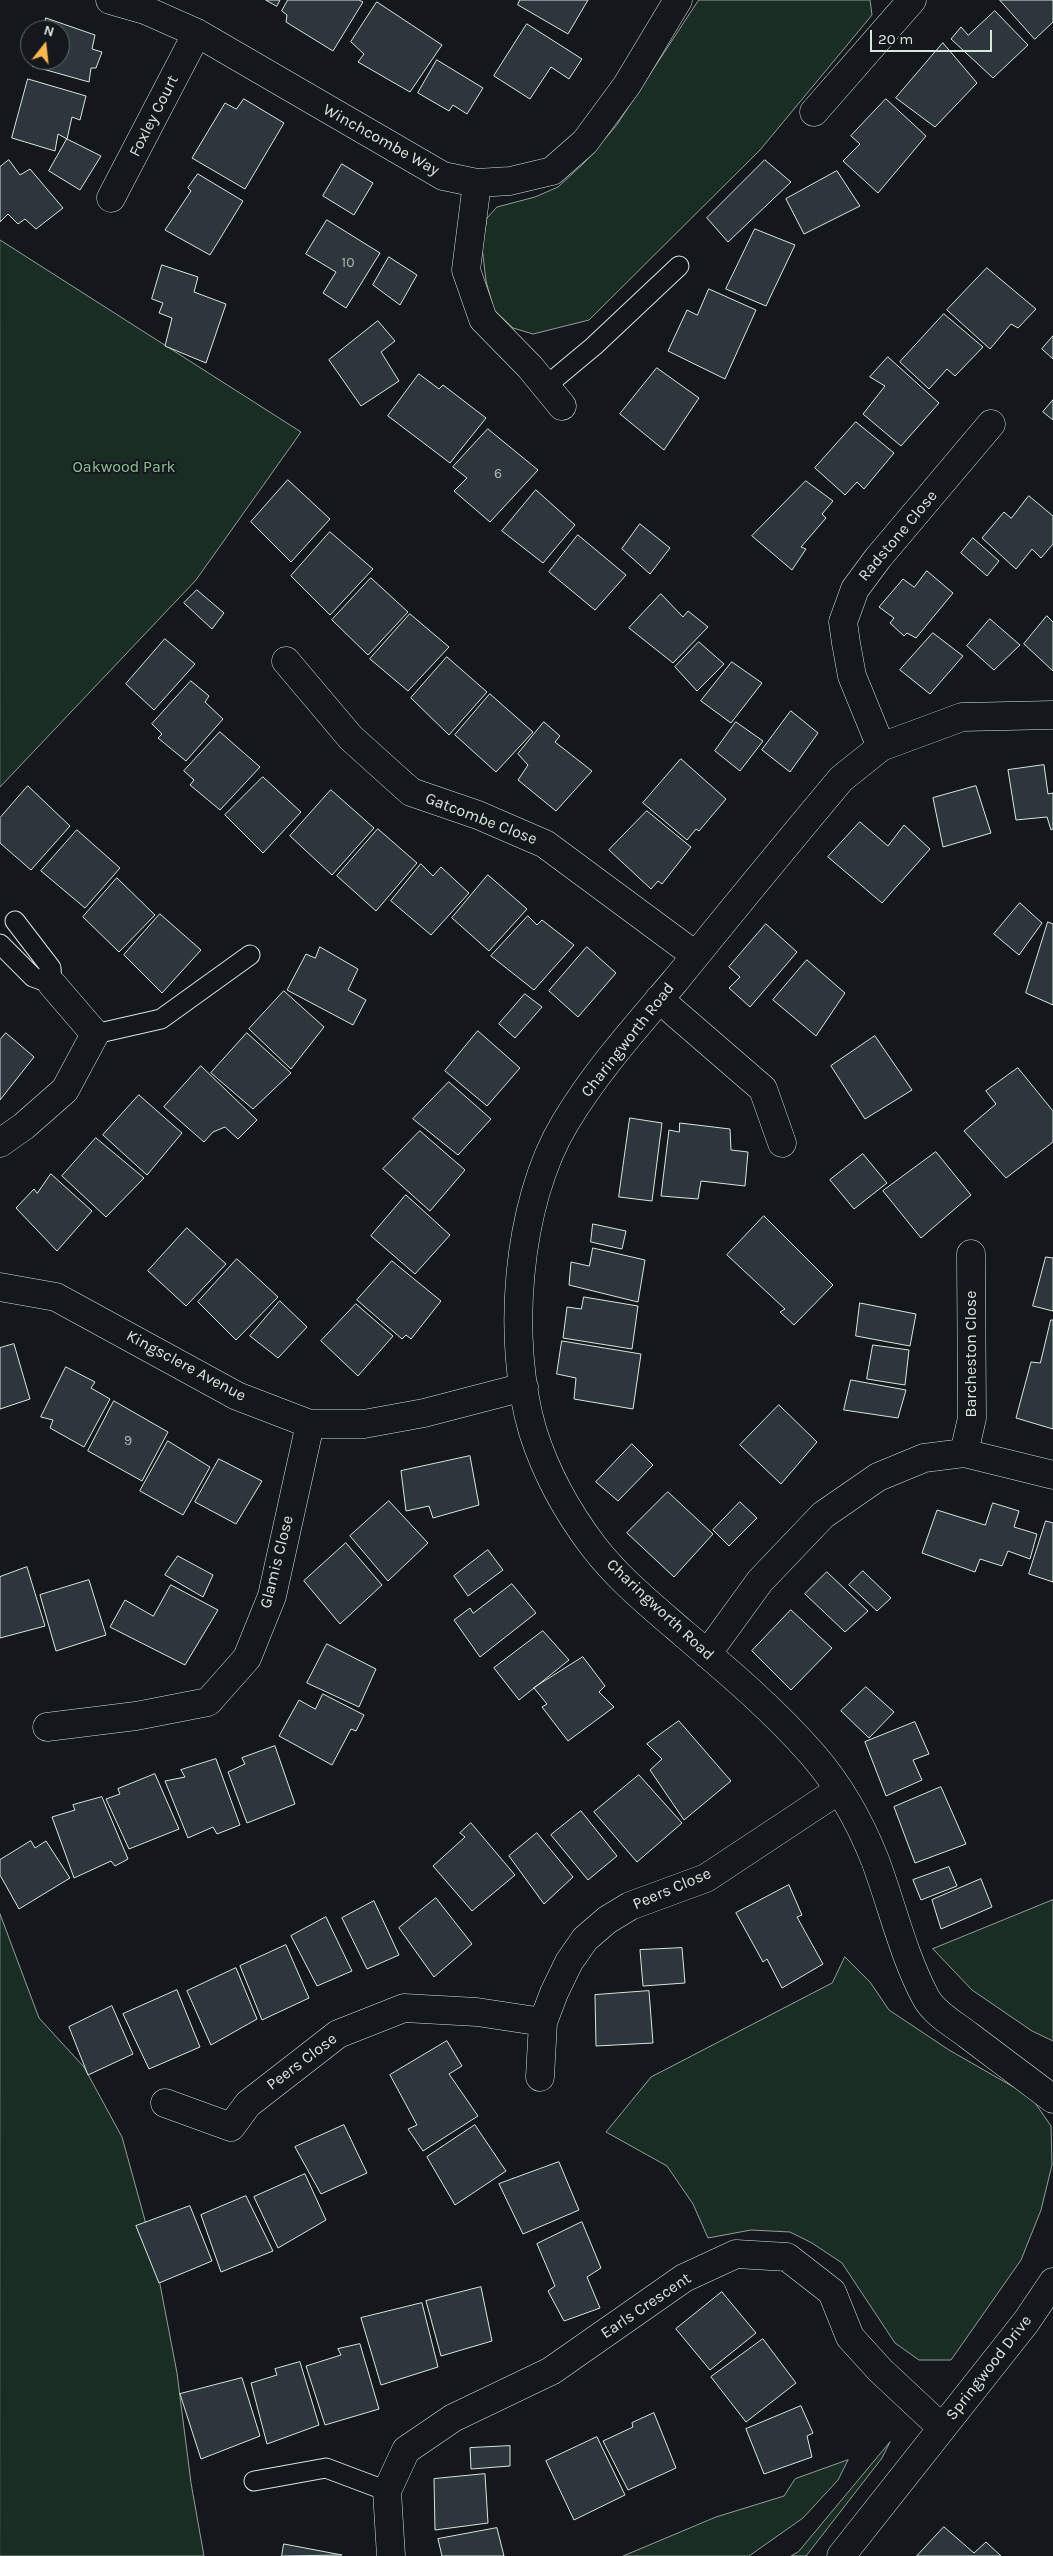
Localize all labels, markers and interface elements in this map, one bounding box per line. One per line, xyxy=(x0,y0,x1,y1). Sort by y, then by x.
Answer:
north arrow xyxy=(20,20,70,70)
scale bar xyxy=(873,20,996,52)
text: N xyxy=(42,22,56,41)
text: 20 m xyxy=(878,30,913,48)
street label: Foxley Court xyxy=(125,72,183,160)
street label: Winchcombe Way xyxy=(319,100,443,180)
house number: 10 xyxy=(342,255,354,271)
park label: Oakwood Park xyxy=(73,457,175,477)
house number: 6 xyxy=(494,466,502,482)
street label: Radstone Close xyxy=(854,487,942,585)
street label: Gatcombe Close xyxy=(422,789,540,849)
street label: Charingworth Road xyxy=(577,979,679,1101)
street label: Barcheston Close xyxy=(961,1291,981,1417)
street label: Kingsclere Avenue xyxy=(123,1326,249,1406)
house number: 9 xyxy=(124,1433,132,1449)
street label: Glamis Close xyxy=(256,1513,298,1611)
street label: Charingworth Road xyxy=(602,1555,718,1665)
street label: Peers Close xyxy=(630,1864,714,1914)
street label: Peers Close xyxy=(263,2029,341,2095)
street label: Earls Crescent xyxy=(597,2269,695,2343)
street label: Springwood Drive xyxy=(942,2312,1036,2424)

